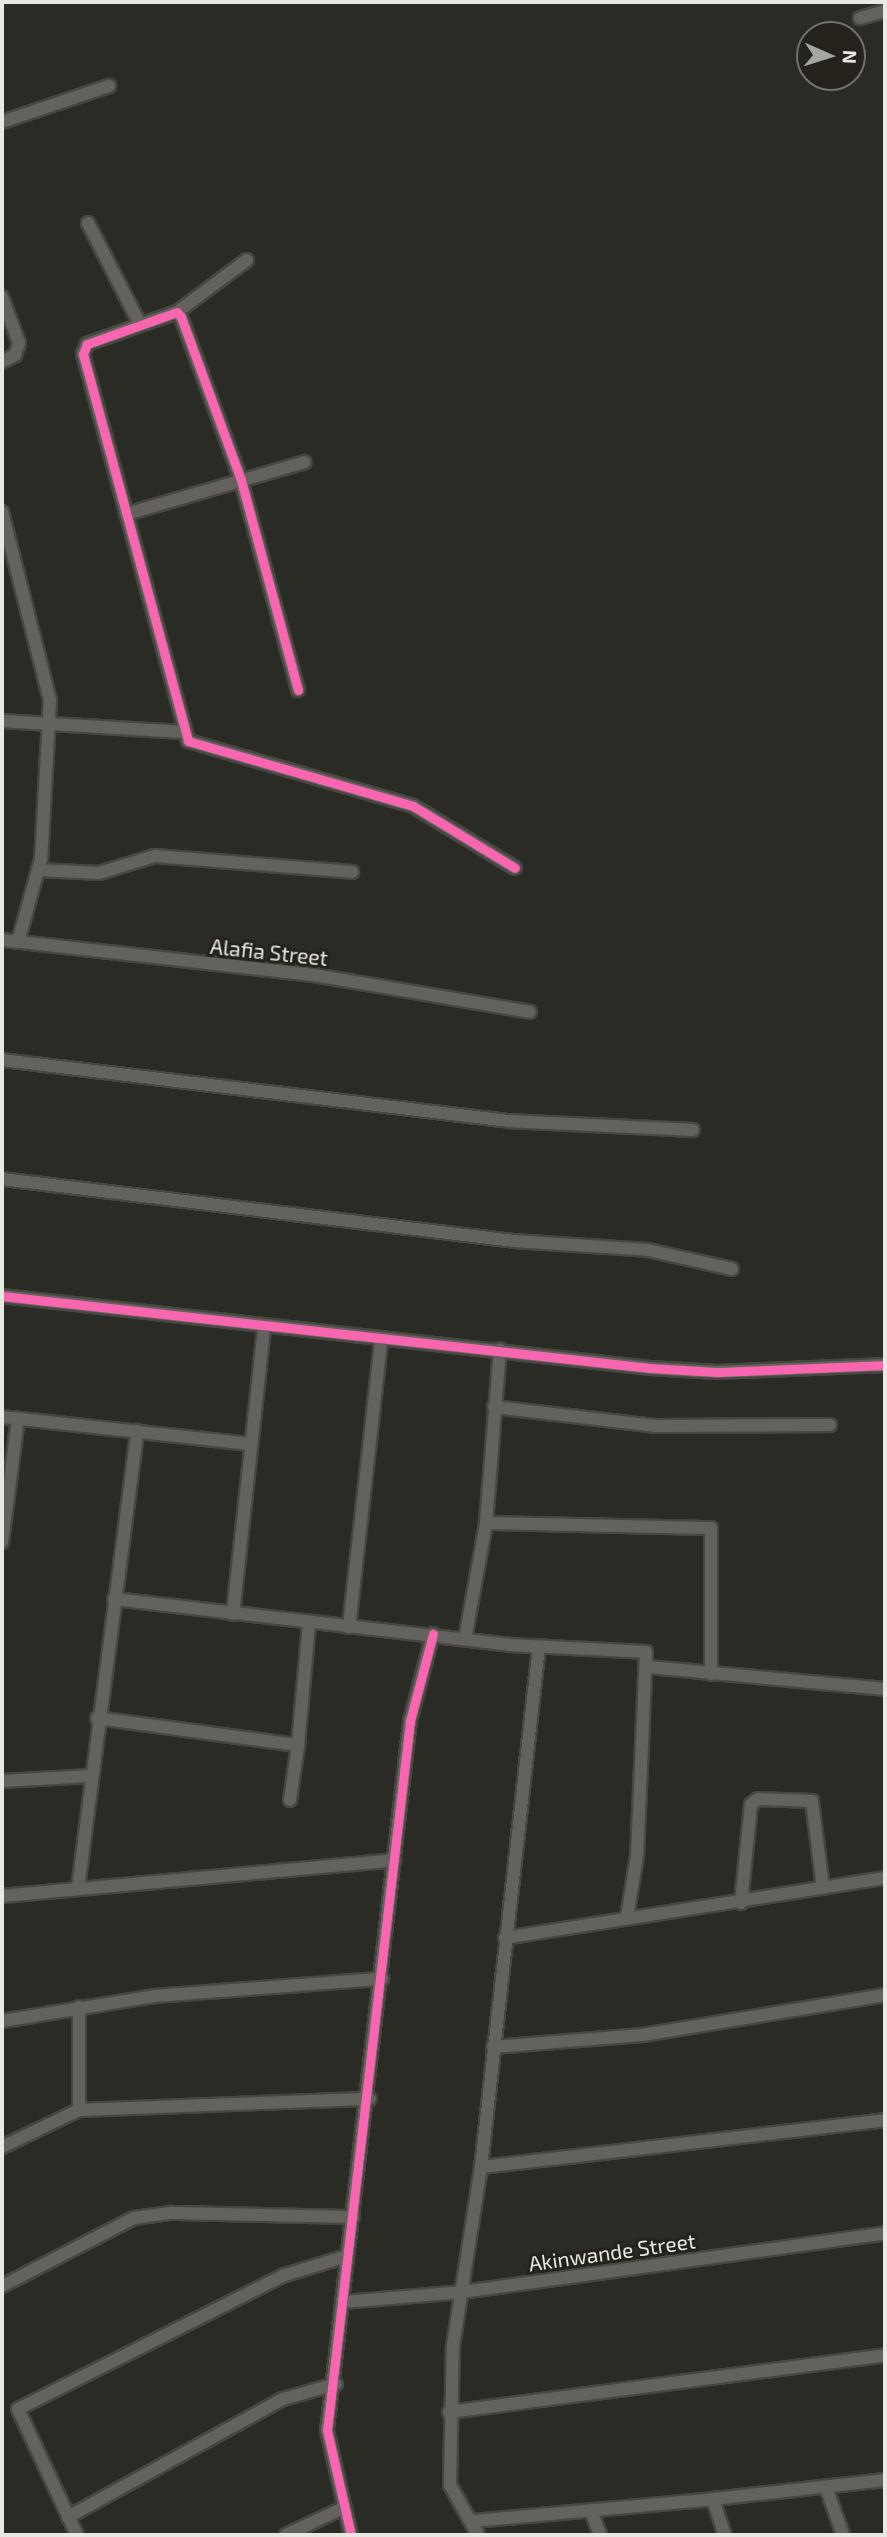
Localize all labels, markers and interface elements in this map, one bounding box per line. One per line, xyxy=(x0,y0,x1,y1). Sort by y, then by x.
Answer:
north arrow xyxy=(796,21,866,91)
text: N xyxy=(839,50,862,64)
street label: Alafia Street xyxy=(209,933,329,971)
street label: Akinwande Street xyxy=(527,2228,697,2276)

